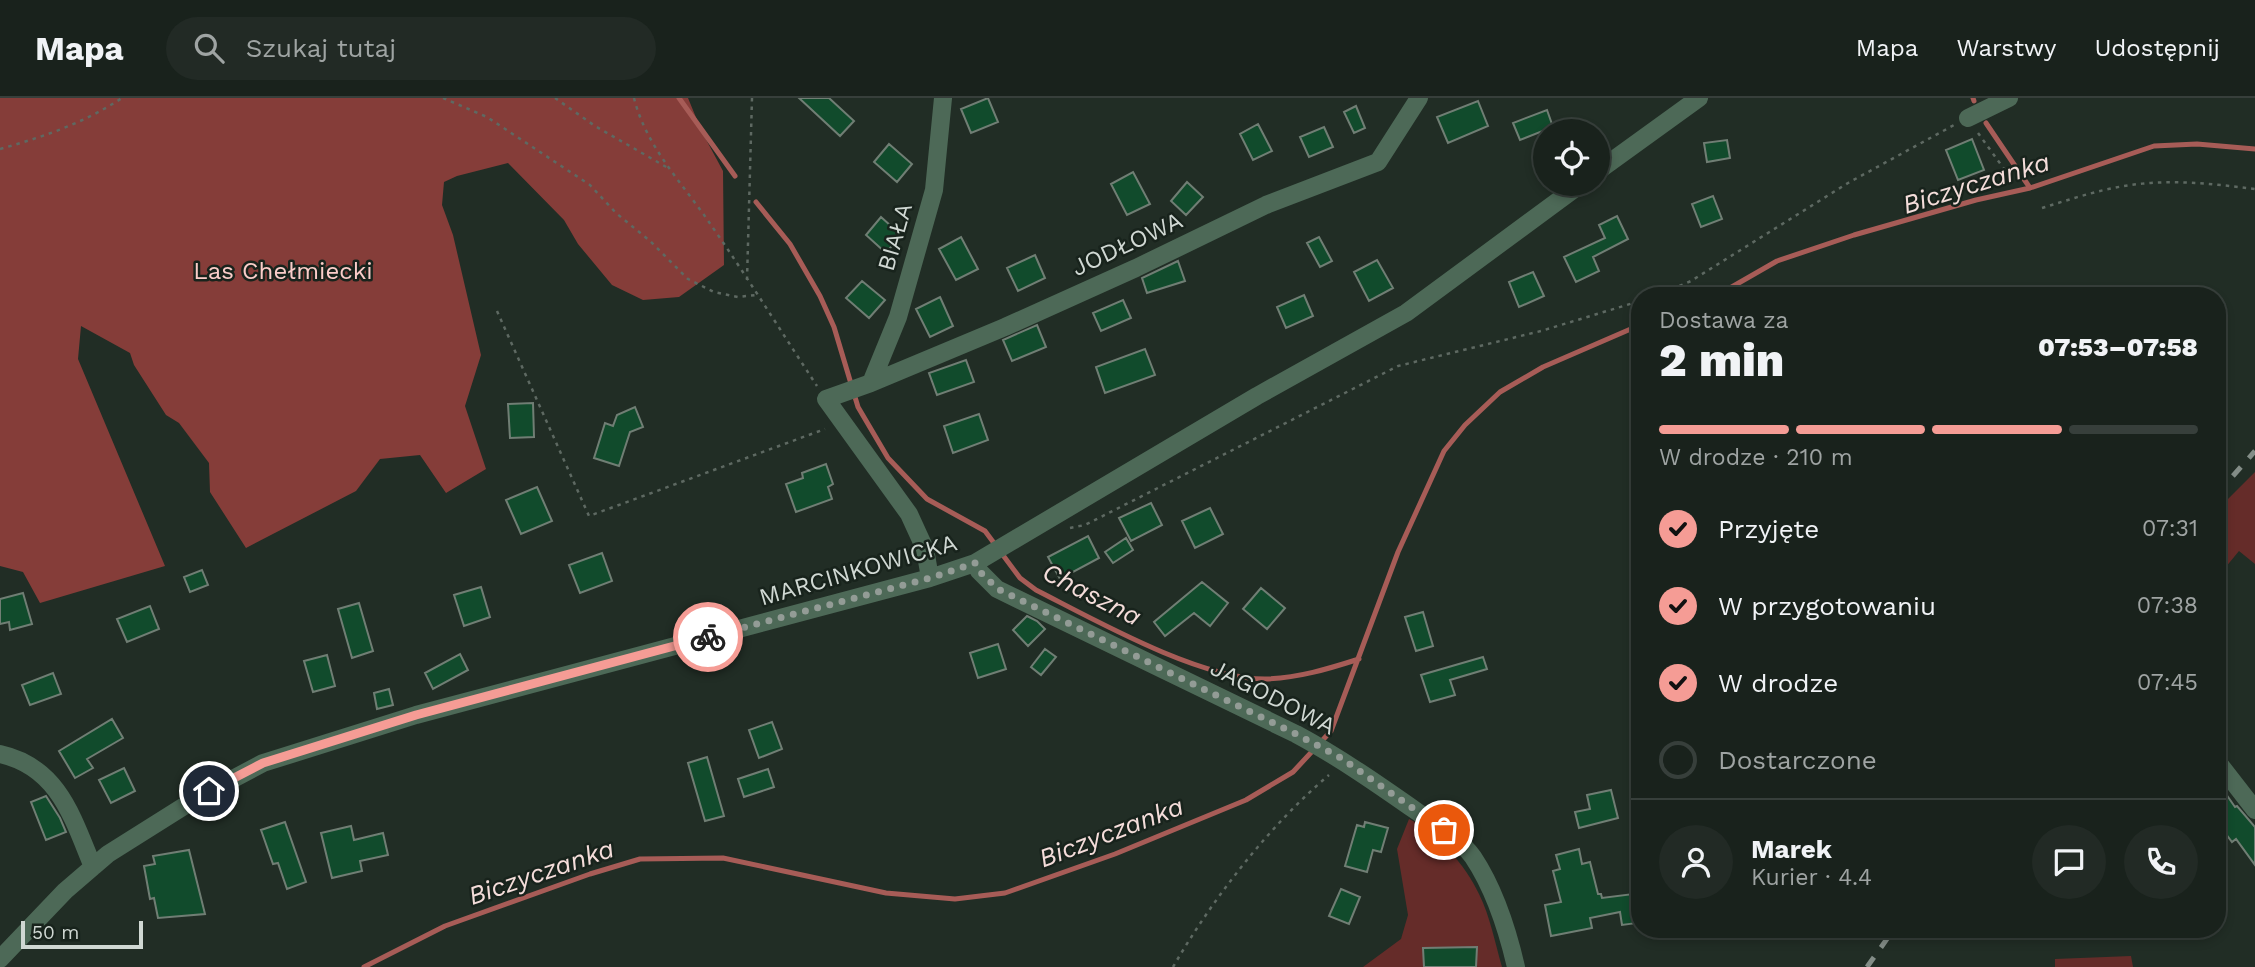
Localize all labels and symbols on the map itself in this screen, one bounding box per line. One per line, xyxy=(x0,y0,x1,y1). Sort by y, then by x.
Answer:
water label: Biczyczanka xyxy=(1899,146,2053,220)
street label: BIAŁA xyxy=(872,200,918,274)
street label: JODŁOWA xyxy=(1067,206,1187,282)
park label: Las Chełmiecki xyxy=(193,257,373,285)
street label: MARCINKOWICKA xyxy=(756,528,960,612)
water label: Chaszna xyxy=(1037,556,1147,632)
courier xyxy=(673,602,743,672)
street label: JAGODOWA xyxy=(1206,653,1340,741)
pin xyxy=(179,761,239,821)
water label: Biczyczanka xyxy=(1034,791,1188,873)
pin xyxy=(1414,800,1474,860)
water label: Biczyczanka xyxy=(464,833,618,911)
scale bar xyxy=(21,918,144,950)

